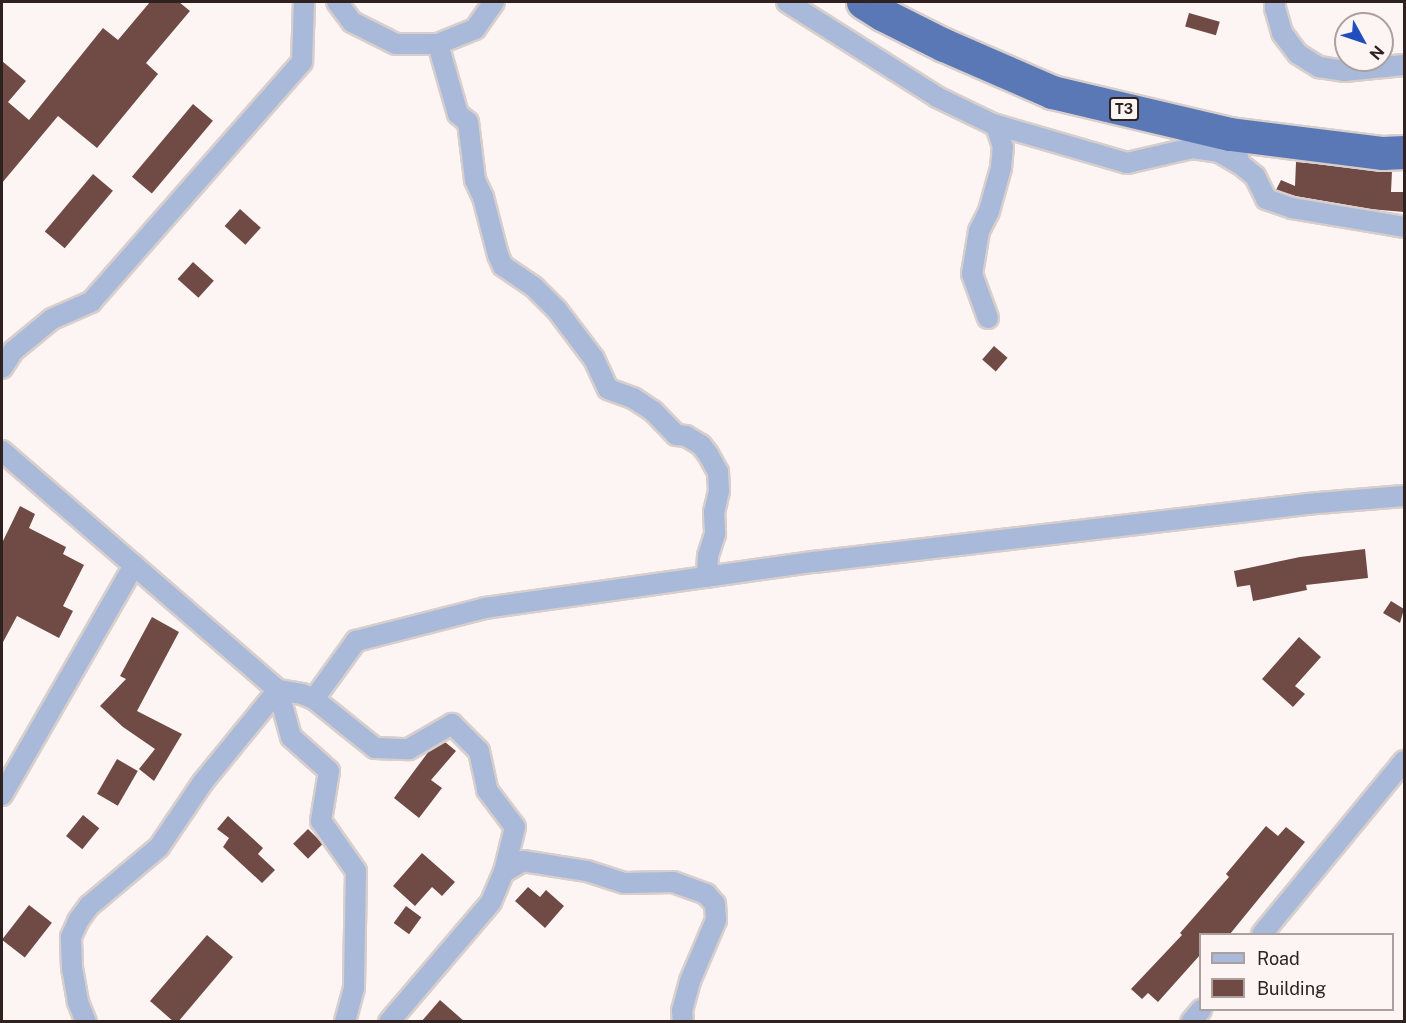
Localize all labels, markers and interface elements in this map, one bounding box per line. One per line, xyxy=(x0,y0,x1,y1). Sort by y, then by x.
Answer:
north arrow xyxy=(1334,12,1394,72)
text: N xyxy=(1365,42,1388,64)
road number: T3 xyxy=(1109,98,1139,120)
legend xyxy=(1199,933,1394,1011)
text: Road xyxy=(1257,948,1300,969)
text: Building xyxy=(1257,978,1326,999)

